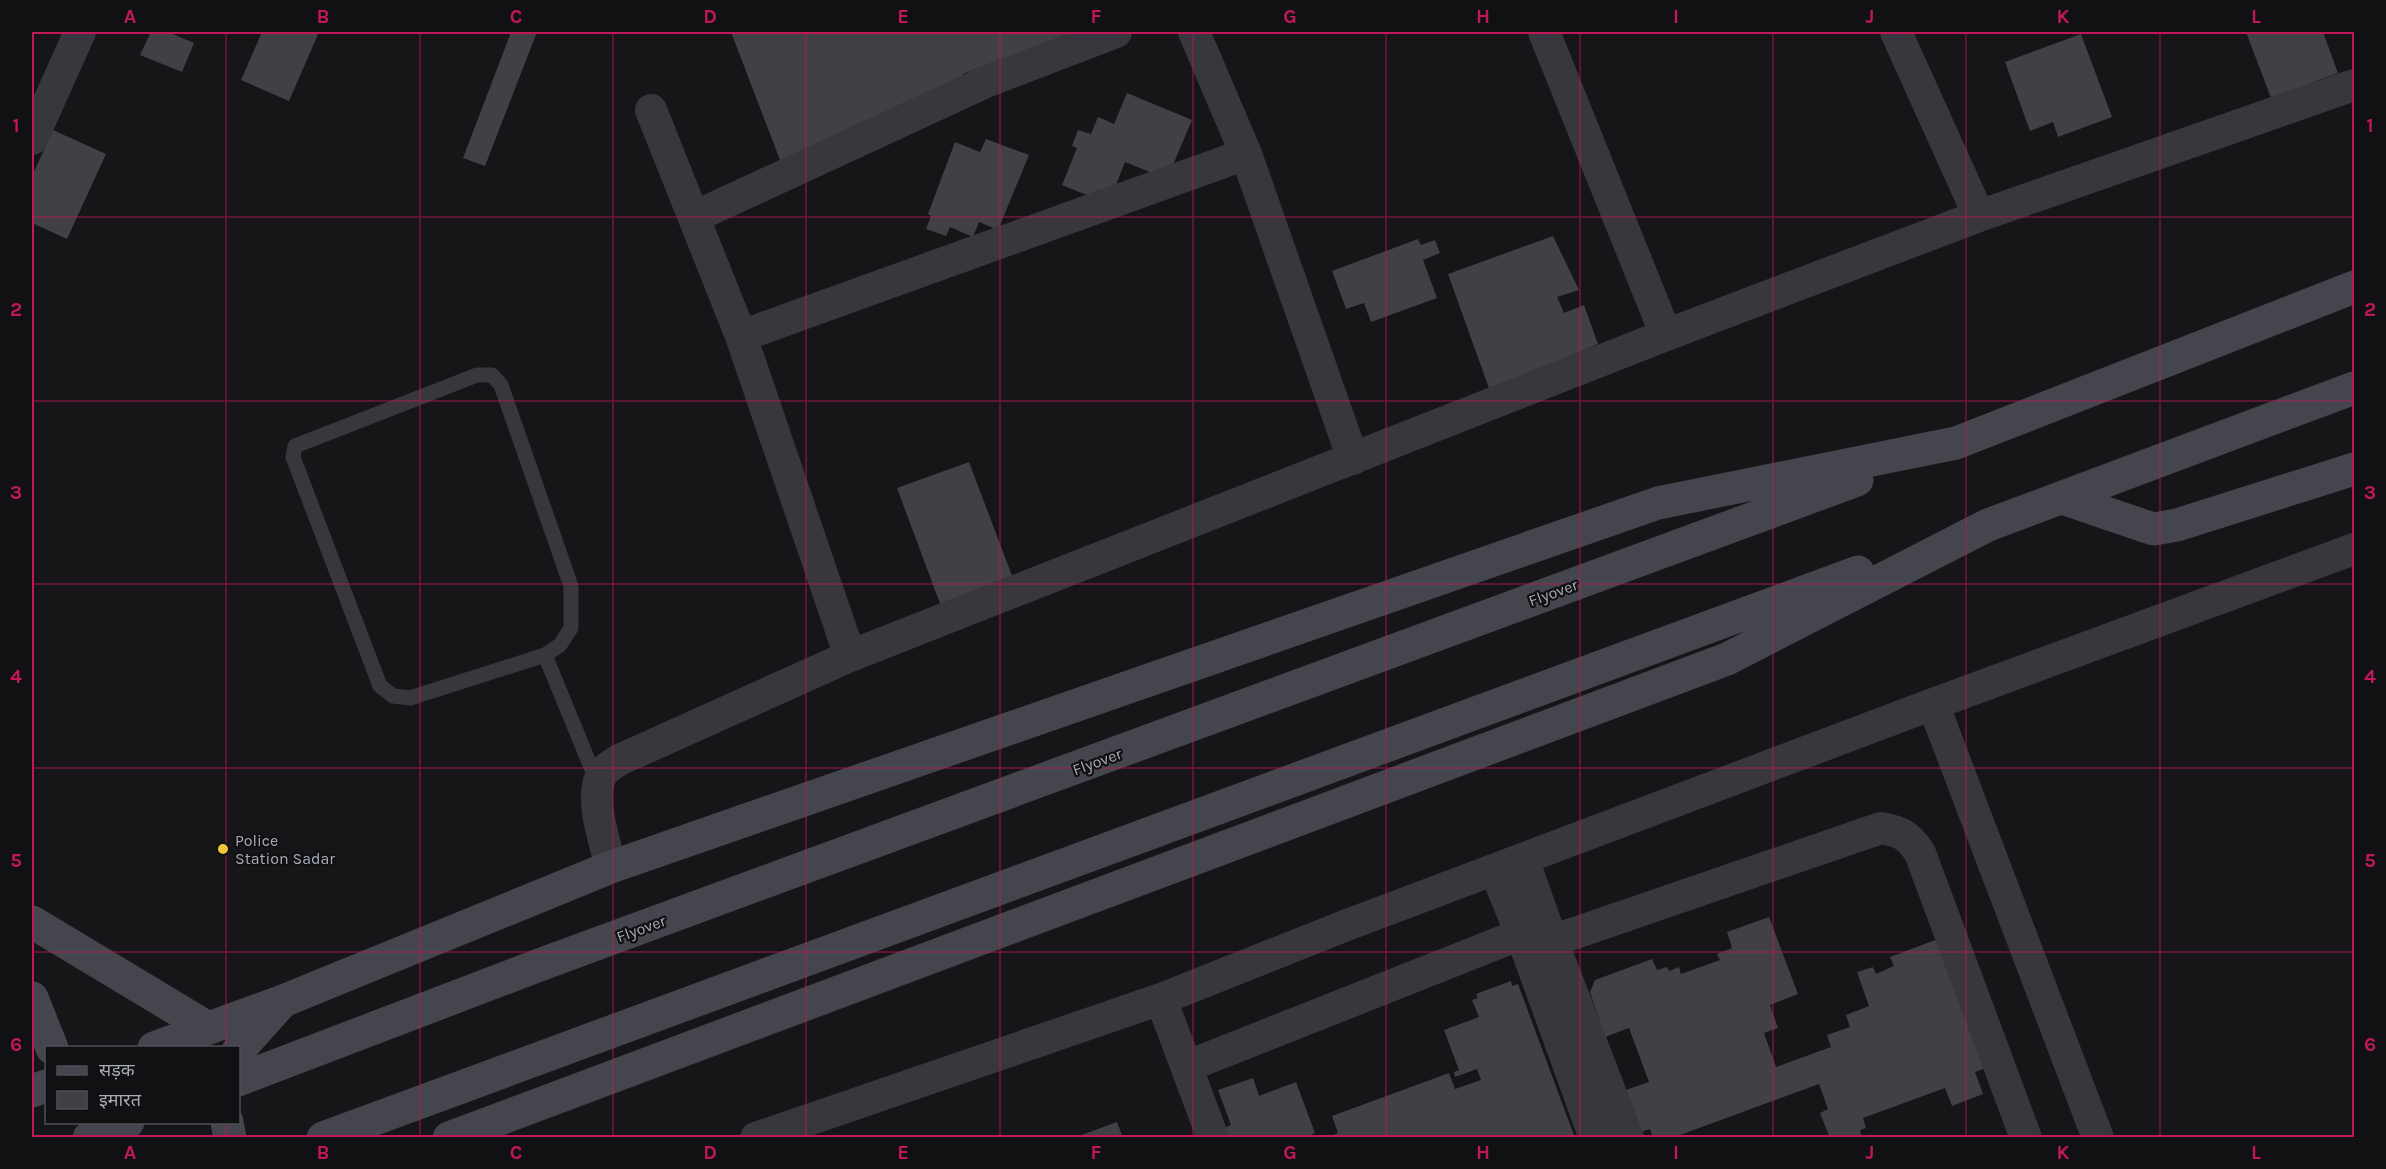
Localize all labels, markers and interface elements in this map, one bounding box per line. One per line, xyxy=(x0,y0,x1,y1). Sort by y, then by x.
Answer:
text: A xyxy=(124,5,137,28)
text: B xyxy=(317,5,329,28)
text: C xyxy=(510,5,522,28)
text: D xyxy=(703,5,717,28)
text: E xyxy=(897,5,909,28)
text: F xyxy=(1091,5,1102,28)
text: G xyxy=(1283,5,1297,28)
text: H xyxy=(1476,5,1490,28)
text: I xyxy=(1673,5,1679,28)
text: J xyxy=(1866,5,1874,28)
text: K xyxy=(2056,5,2070,28)
text: L xyxy=(2251,5,2261,28)
text: 1 xyxy=(12,114,20,137)
text: 1 xyxy=(2366,114,2374,137)
text: 2 xyxy=(10,298,22,321)
text: 2 xyxy=(2364,298,2376,321)
text: 3 xyxy=(10,481,22,504)
text: 3 xyxy=(2364,481,2376,504)
street label: Flyover xyxy=(1526,575,1581,610)
text: 4 xyxy=(10,665,22,688)
text: 4 xyxy=(2364,665,2376,688)
street label: Flyover xyxy=(1070,744,1125,779)
place label: Police Station Sadar xyxy=(235,831,335,868)
marker: Police Station Sadar xyxy=(216,842,230,856)
text: 5 xyxy=(10,849,22,872)
text: 5 xyxy=(2364,849,2376,872)
street label: Flyover xyxy=(614,911,669,946)
text: 6 xyxy=(10,1033,22,1056)
text: 6 xyxy=(2364,1033,2376,1056)
legend xyxy=(45,1046,240,1124)
text: सड़क xyxy=(99,1059,136,1081)
text: इमारत xyxy=(99,1089,142,1111)
text: A xyxy=(124,1141,137,1164)
text: B xyxy=(317,1141,329,1164)
text: C xyxy=(510,1141,522,1164)
text: D xyxy=(703,1141,717,1164)
text: E xyxy=(897,1141,909,1164)
text: F xyxy=(1091,1141,1102,1164)
text: G xyxy=(1283,1141,1297,1164)
text: H xyxy=(1476,1141,1490,1164)
text: I xyxy=(1673,1141,1679,1164)
text: J xyxy=(1866,1141,1874,1164)
text: K xyxy=(2056,1141,2070,1164)
text: L xyxy=(2251,1141,2261,1164)

